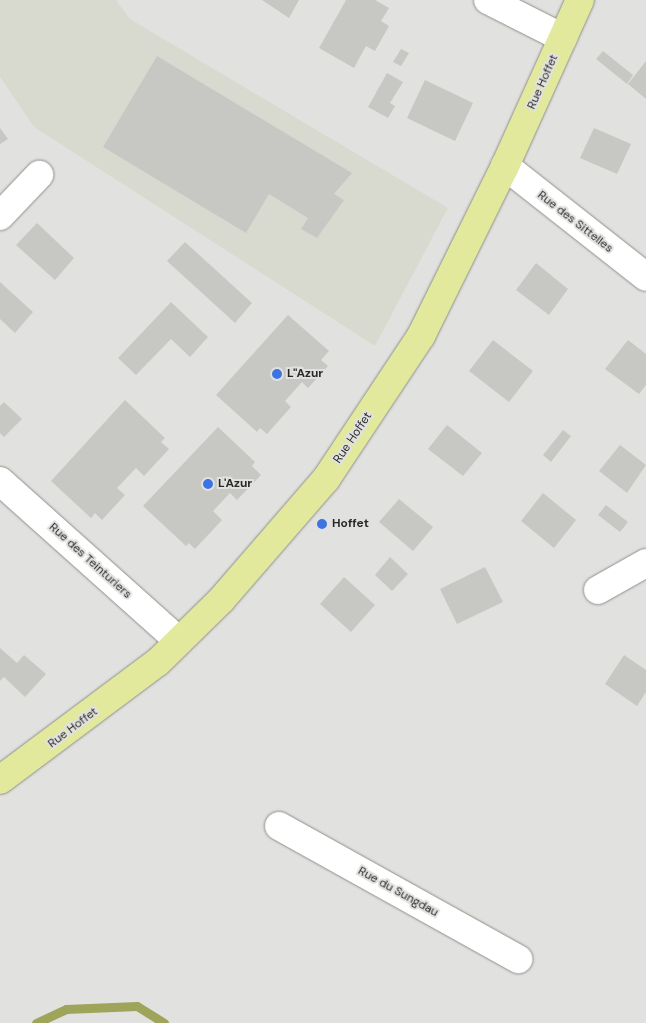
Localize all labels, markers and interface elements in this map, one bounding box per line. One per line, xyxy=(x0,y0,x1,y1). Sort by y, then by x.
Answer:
street label: Rue Hoffet xyxy=(525,52,561,112)
street label: Rue des Sittelles xyxy=(534,188,616,256)
place label: L"Azur xyxy=(287,367,323,381)
marker: L"Azur xyxy=(271,368,283,380)
street label: Rue Hoffet xyxy=(331,410,375,466)
place label: L'Azur xyxy=(218,477,252,491)
marker: L'Azur xyxy=(202,478,214,490)
place label: Hoffet xyxy=(332,517,369,531)
marker: Hoffet xyxy=(316,518,328,530)
street label: Rue des Teinturiers xyxy=(46,520,134,602)
street label: Rue Hoffet xyxy=(45,705,101,751)
street label: Rue du Sungdau xyxy=(355,864,441,920)

